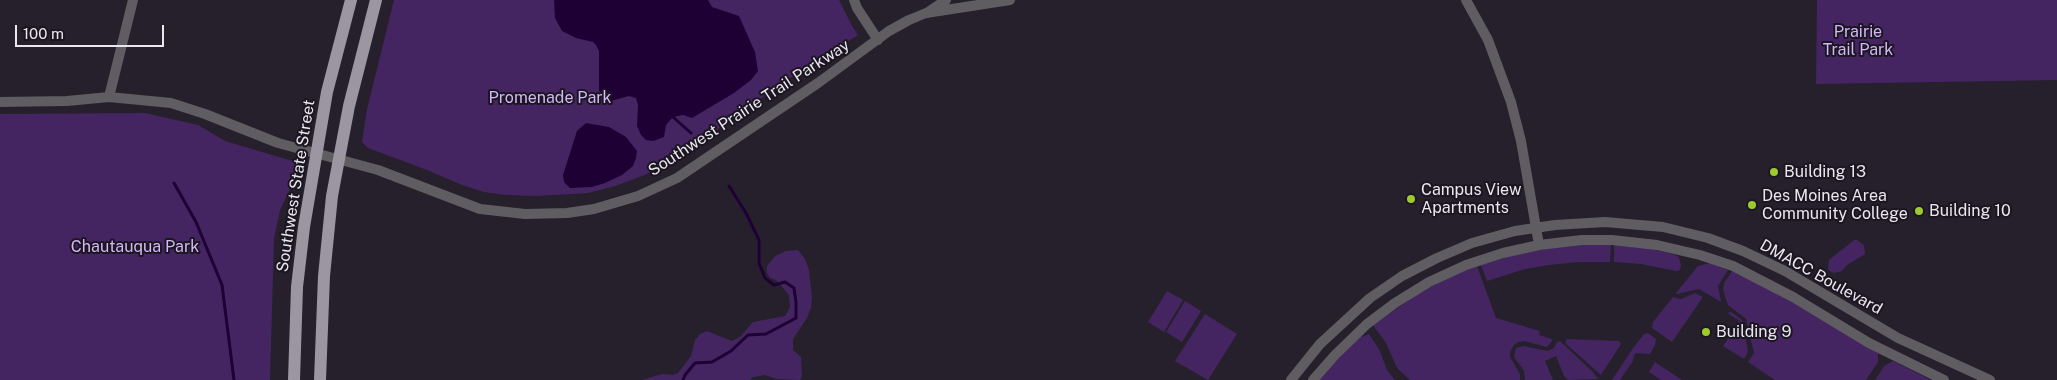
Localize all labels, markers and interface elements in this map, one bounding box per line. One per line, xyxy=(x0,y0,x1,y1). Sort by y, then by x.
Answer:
scale bar xyxy=(18,15,166,47)
park label: Prairie Trail Park xyxy=(1823,22,1893,60)
text: 100 m xyxy=(23,25,64,42)
street label: Southwest Prairie Trail Parkway xyxy=(645,36,853,180)
park label: Promenade Park xyxy=(489,88,611,108)
street label: Southwest State Street xyxy=(273,98,319,274)
place label: Building 13 xyxy=(1784,162,1866,182)
marker: Building 13 xyxy=(1768,166,1780,178)
place label: Campus View Apartments xyxy=(1421,180,1522,218)
place label: Des Moines Area Community College xyxy=(1762,186,1908,224)
marker: Campus View Apartments xyxy=(1405,193,1417,205)
marker: Des Moines Area Community College xyxy=(1746,199,1758,211)
place label: Building 10 xyxy=(1929,201,2011,221)
marker: Building 10 xyxy=(1913,205,1925,217)
street label: DMACC Boulevard xyxy=(1756,235,1886,319)
park label: Chautauqua Park xyxy=(71,237,199,257)
place label: Building 9 xyxy=(1716,322,1791,342)
marker: Building 9 xyxy=(1700,326,1712,338)

